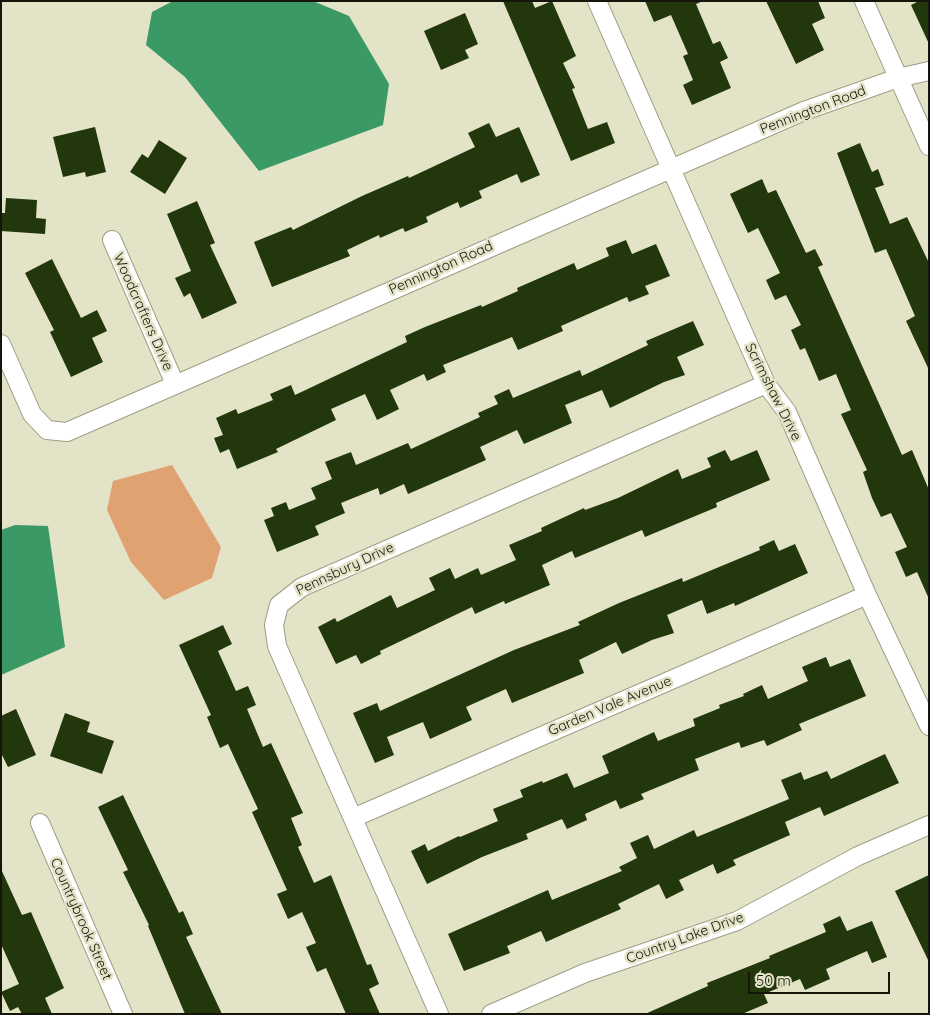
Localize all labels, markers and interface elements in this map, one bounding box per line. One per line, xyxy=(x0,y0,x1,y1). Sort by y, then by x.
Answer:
street label: Pennington Road xyxy=(758,82,868,138)
street label: Pennington Road xyxy=(386,238,496,298)
street label: Woodcrafters Drive xyxy=(110,251,176,373)
street label: Scrimshaw Drive xyxy=(741,340,805,444)
street label: Pennsbury Drive xyxy=(293,539,397,599)
street label: Garden Vale Avenue xyxy=(546,672,674,740)
street label: Countrybrook Street xyxy=(47,855,115,983)
street label: Country Lake Drive xyxy=(624,909,746,967)
scale bar xyxy=(750,962,892,994)
text: 50 m xyxy=(756,971,791,990)

